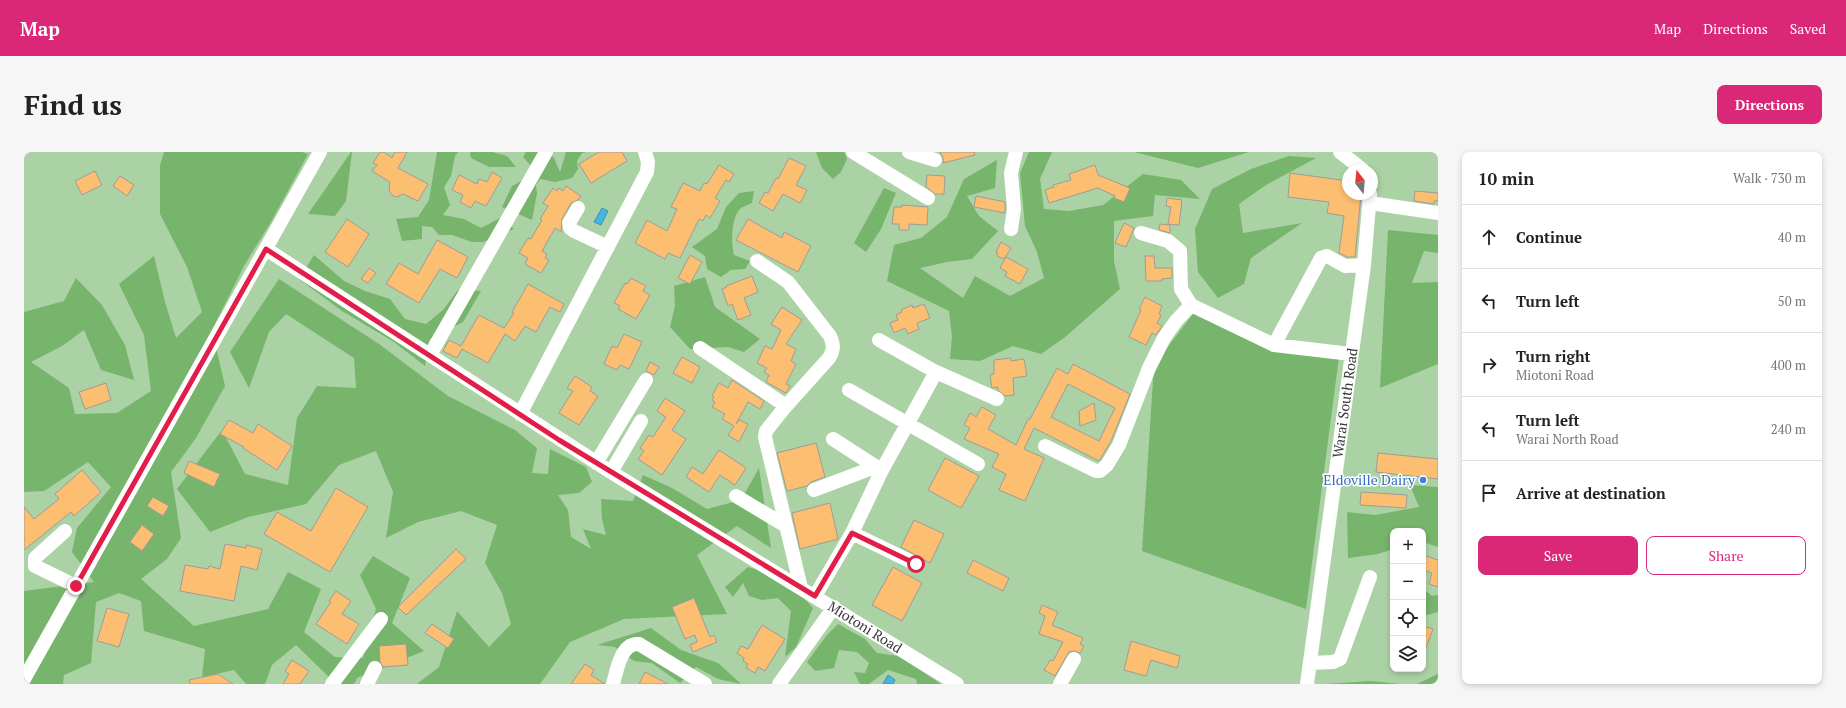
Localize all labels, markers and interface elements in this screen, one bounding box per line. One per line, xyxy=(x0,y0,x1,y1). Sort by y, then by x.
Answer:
text: Map xyxy=(20,16,60,41)
text: Map xyxy=(1654,19,1681,38)
text: Directions xyxy=(1703,19,1768,38)
text: Saved xyxy=(1790,19,1826,38)
button: Directions xyxy=(1717,85,1822,124)
text: Find us xyxy=(24,86,122,123)
north arrow xyxy=(1342,164,1378,200)
text: 10 min xyxy=(1478,167,1534,190)
text: Walk · 730 m xyxy=(1733,169,1806,187)
icon: ahead xyxy=(1478,226,1500,248)
text: Continue xyxy=(1516,227,1582,247)
text: 40 m xyxy=(1778,228,1806,246)
icon: left xyxy=(1478,290,1500,312)
text: Turn left xyxy=(1516,291,1580,311)
text: 50 m xyxy=(1778,292,1806,310)
text: Turn right xyxy=(1516,346,1591,366)
street label: Warai South Road xyxy=(1327,347,1362,459)
icon: right xyxy=(1478,354,1500,376)
text: 400 m xyxy=(1771,356,1806,374)
text: Miotoni Road xyxy=(1516,366,1594,384)
text: Turn left xyxy=(1516,410,1580,430)
icon: left xyxy=(1478,418,1500,440)
text: 240 m xyxy=(1771,420,1806,438)
text: Warai North Road xyxy=(1516,430,1619,448)
place label: Eldoville Dairy xyxy=(1323,470,1416,489)
marker: Eldoville Dairy xyxy=(1418,475,1428,485)
icon: arrive xyxy=(1478,482,1500,504)
text: Arrive at destination xyxy=(1516,483,1666,503)
map controls xyxy=(1390,528,1426,672)
button: + xyxy=(1390,528,1426,564)
button: Save xyxy=(1478,536,1638,575)
button: Share xyxy=(1646,536,1806,575)
route start xyxy=(907,555,925,573)
button: − xyxy=(1390,564,1426,600)
route end xyxy=(67,577,85,595)
street label: Miotoni Road xyxy=(825,596,906,657)
button: locate xyxy=(1390,600,1426,636)
button: layers xyxy=(1390,636,1426,672)

